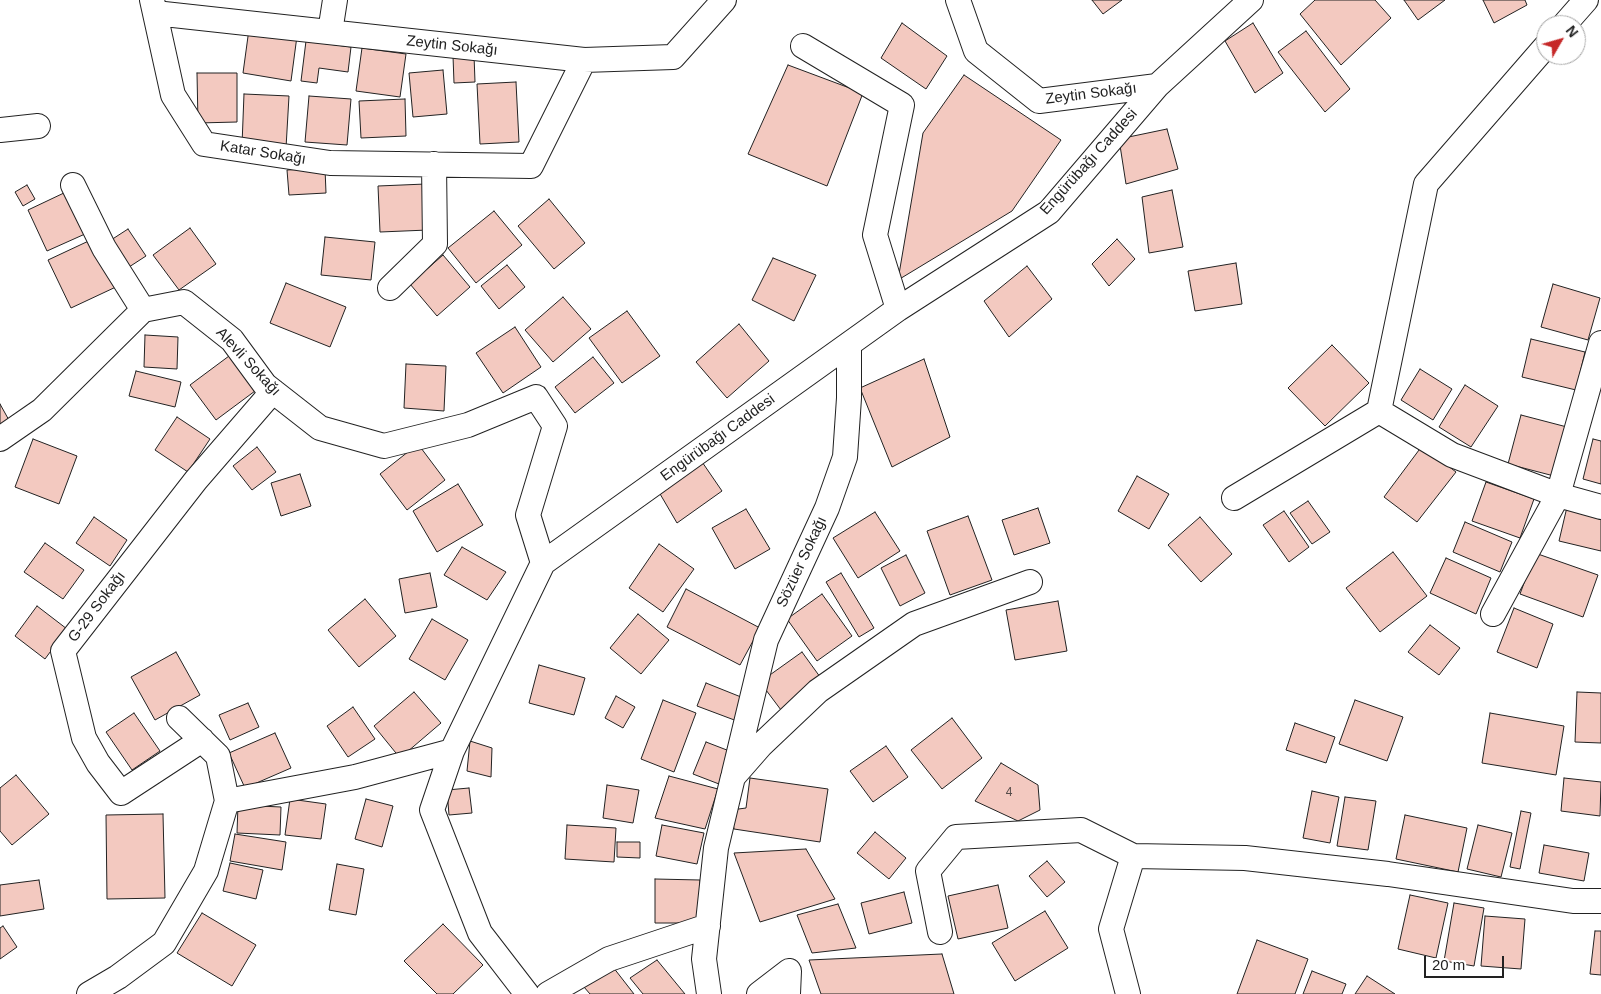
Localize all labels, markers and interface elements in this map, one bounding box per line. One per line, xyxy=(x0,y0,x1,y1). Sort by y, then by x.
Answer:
north arrow xyxy=(1536,15,1586,65)
text: N xyxy=(1563,22,1581,40)
street label: Zeytin Sokağı xyxy=(405,32,499,60)
street label: Zeytin Sokağı xyxy=(1044,79,1138,109)
street label: Engürübağı Caddesi xyxy=(1037,105,1141,219)
street label: Katar Sokağı xyxy=(219,137,307,169)
street label: Alevli Sokağı xyxy=(212,324,284,400)
street label: Engürübağı Caddesi xyxy=(657,391,779,485)
street label: Sözüer Sokağı xyxy=(773,514,831,610)
street label: G-29 Sokağı xyxy=(64,568,130,646)
house number: 4 xyxy=(1006,786,1012,800)
scale bar xyxy=(1426,946,1506,978)
text: 20 m xyxy=(1432,956,1465,973)

